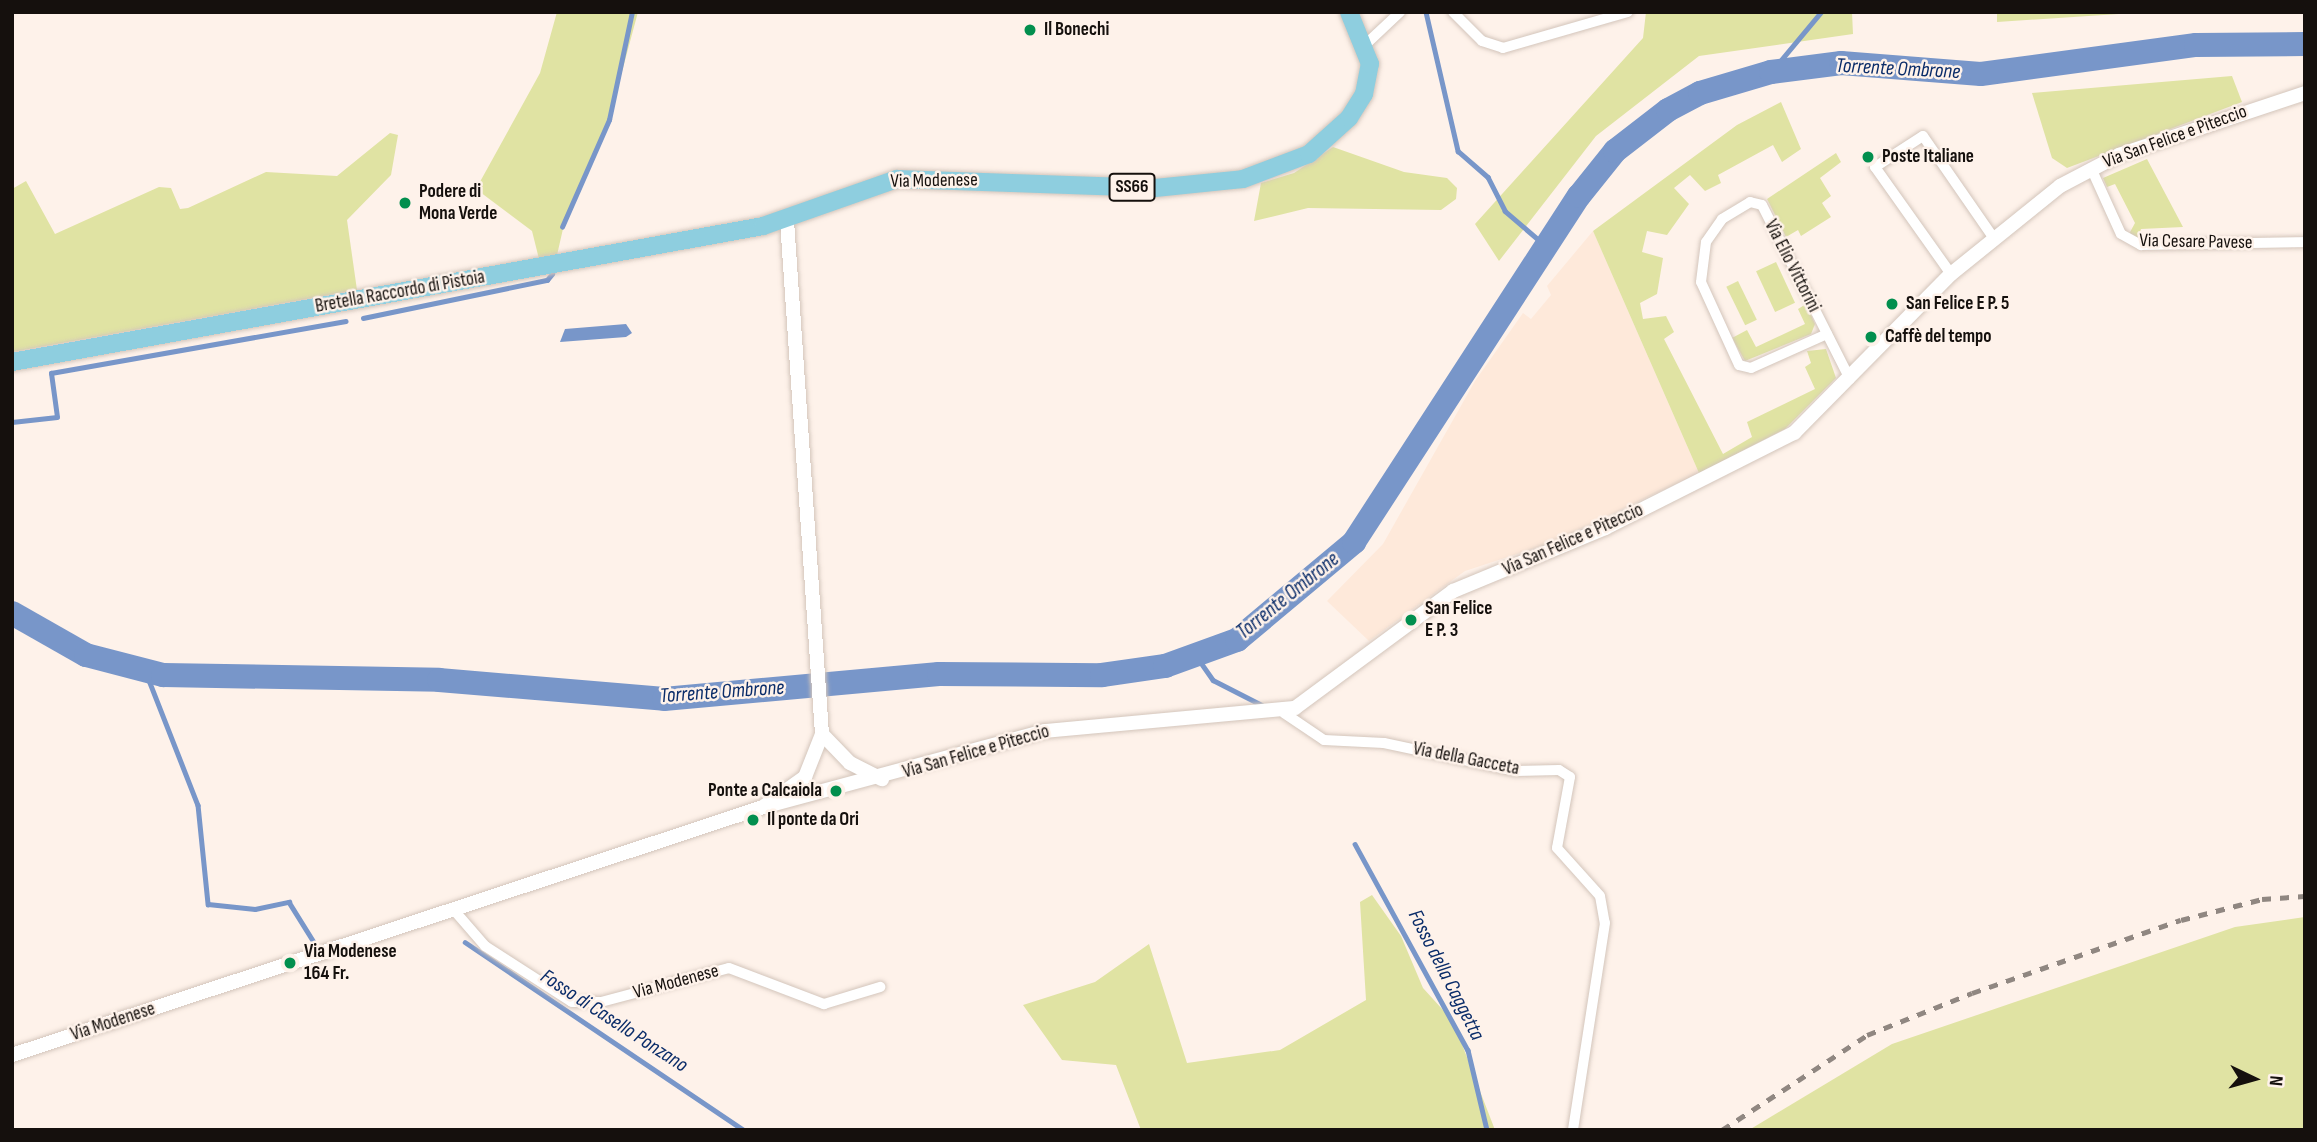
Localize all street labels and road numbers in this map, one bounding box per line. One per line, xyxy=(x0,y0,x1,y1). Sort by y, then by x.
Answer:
street label: Via San Felice e Piteccio xyxy=(2100,100,2250,174)
street label: Via Modenese xyxy=(890,169,978,193)
road number: SS66 xyxy=(1108,172,1156,202)
street label: Via Elio Vittorini xyxy=(1759,216,1825,316)
street label: Via Cesare Pavese xyxy=(2139,230,2253,254)
street label: Bretella Raccordo di Pistoia xyxy=(313,266,487,318)
street label: Via San Felice e Piteccio xyxy=(1499,499,1647,581)
street label: Via San Felice e Piteccio xyxy=(900,720,1052,784)
street label: Via della Gacceta xyxy=(1411,738,1521,780)
street label: Via Modenese xyxy=(631,960,721,1004)
street label: Via Modenese xyxy=(68,998,158,1046)

